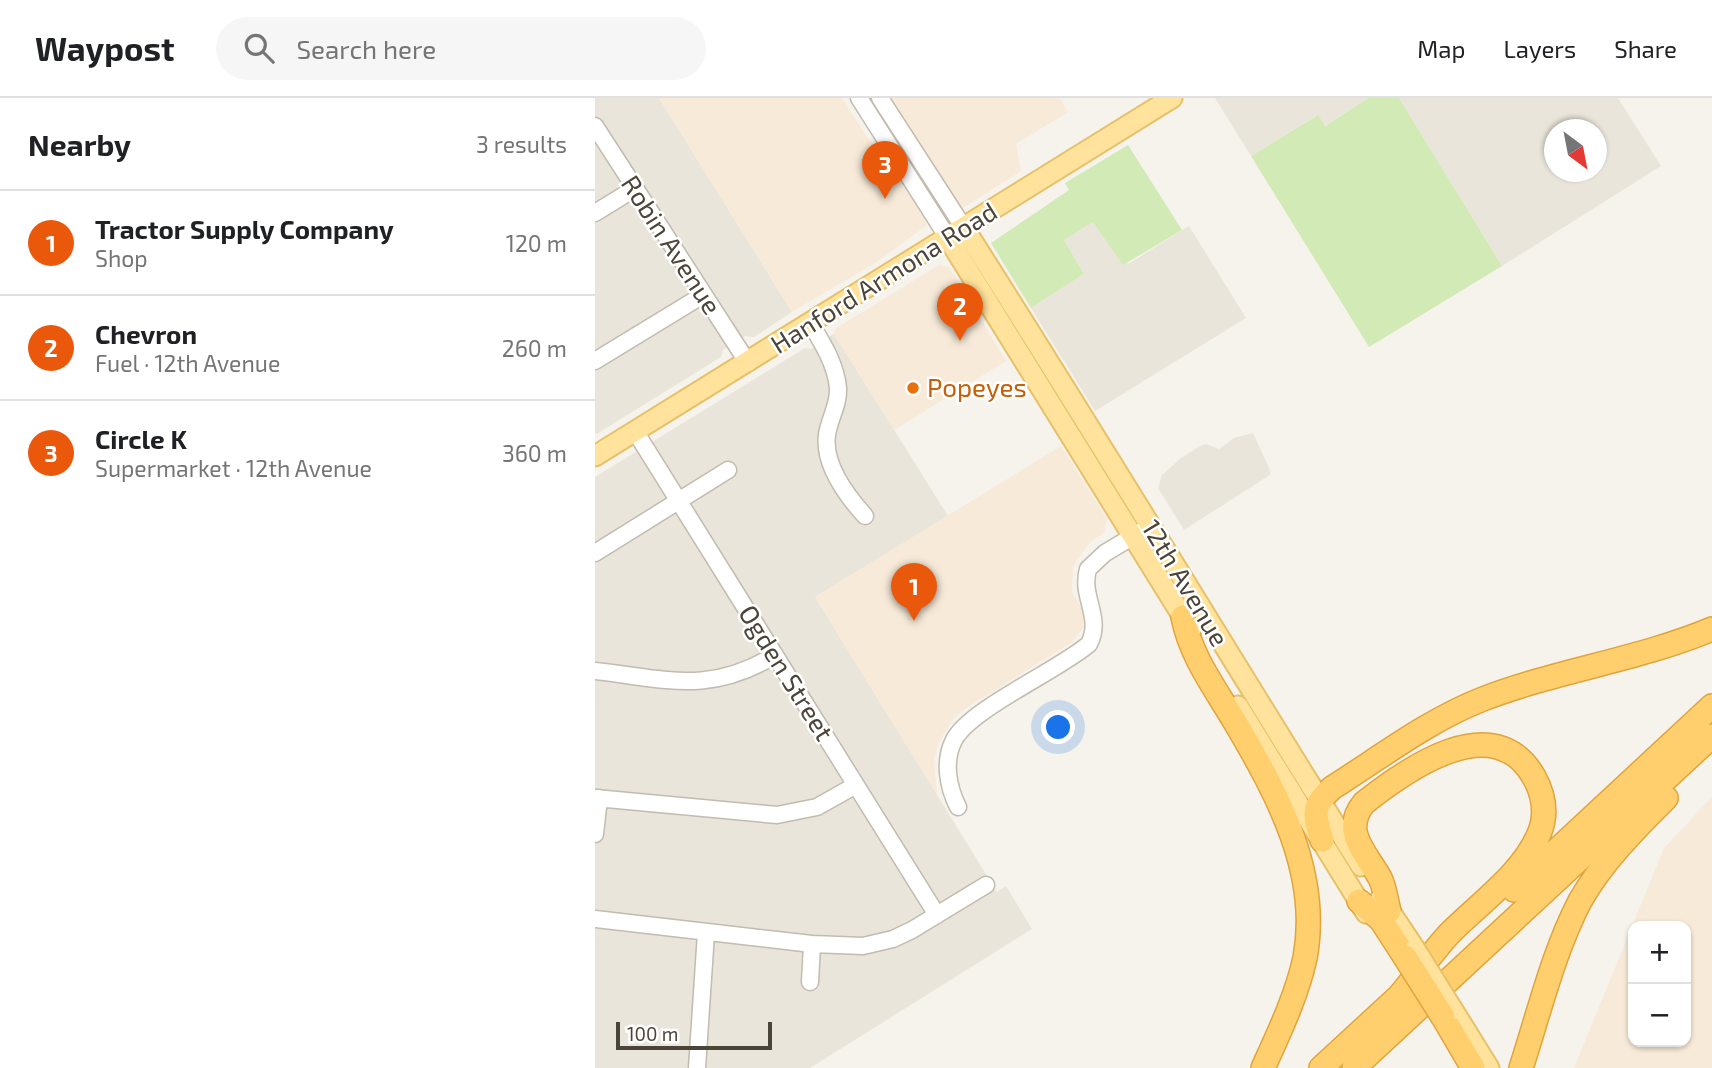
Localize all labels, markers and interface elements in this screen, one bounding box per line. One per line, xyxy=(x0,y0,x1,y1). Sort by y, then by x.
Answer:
search box xyxy=(216,17,706,80)
text: Waypost xyxy=(35,28,174,68)
icon: search xyxy=(240,29,278,67)
text: Search here xyxy=(296,33,436,64)
text: Map xyxy=(1417,34,1465,63)
text: Layers xyxy=(1503,34,1576,63)
text: Share xyxy=(1614,34,1677,63)
north arrow xyxy=(1544,119,1607,182)
text: Nearby xyxy=(28,126,131,162)
text: 3 results xyxy=(476,130,567,158)
pin: 3 xyxy=(862,141,908,199)
street label: Robin Avenue xyxy=(616,169,729,319)
street label: Hanford Armona Road xyxy=(764,195,1002,359)
text: Tractor Supply Company xyxy=(95,213,394,244)
text: 1 xyxy=(46,229,56,257)
text: 120 m xyxy=(506,229,567,257)
text: Shop xyxy=(95,244,148,272)
pin: 2 xyxy=(937,283,983,341)
text: Chevron xyxy=(95,318,197,349)
text: 2 xyxy=(44,334,58,362)
text: 260 m xyxy=(502,334,567,362)
text: Fuel · 12th Avenue xyxy=(95,349,280,377)
place label: Popeyes xyxy=(927,371,1027,402)
marker: Popeyes xyxy=(905,380,921,396)
text: Circle K xyxy=(95,423,187,454)
text: 3 xyxy=(44,439,58,467)
text: 360 m xyxy=(502,439,567,467)
text: Supermarket · 12th Avenue xyxy=(95,454,372,482)
street label: 12th Avenue xyxy=(1136,513,1236,651)
pin: 1 xyxy=(891,563,937,621)
street label: Ogden Street xyxy=(733,599,841,746)
your location xyxy=(1041,710,1075,744)
map controls xyxy=(1628,921,1691,1047)
button: + xyxy=(1628,921,1691,984)
button: − xyxy=(1628,984,1691,1047)
scale bar xyxy=(616,1019,772,1051)
text: 100 m xyxy=(627,1022,678,1045)

